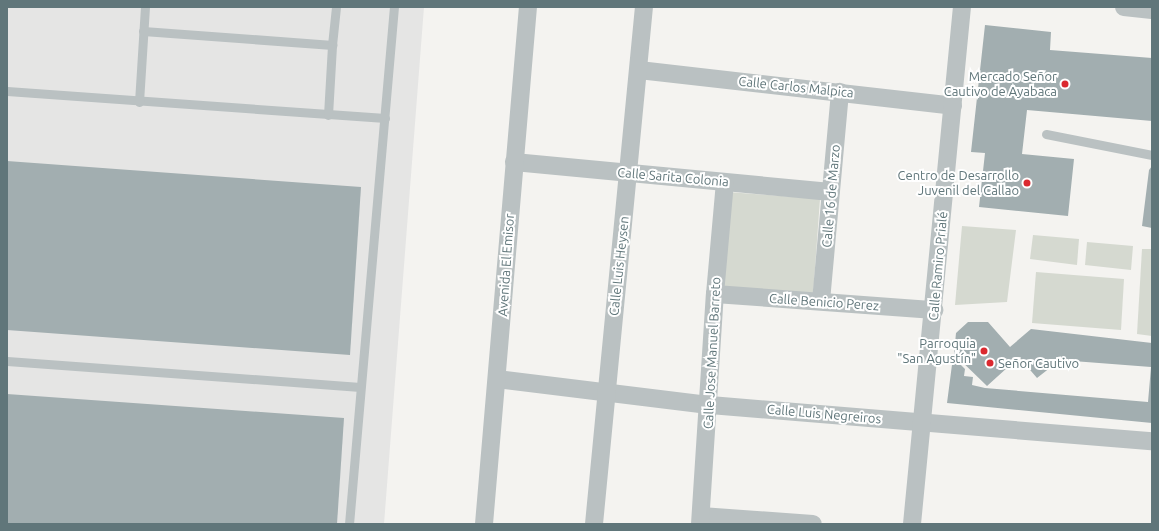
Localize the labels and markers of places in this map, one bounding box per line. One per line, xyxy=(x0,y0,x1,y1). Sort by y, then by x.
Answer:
place label: Mercado Señor Cautivo de Ayabaca xyxy=(944,69,1057,100)
marker: Mercado Señor Cautivo de Ayabaca xyxy=(1060,79,1070,89)
place label: Centro de Desarrollo Juvenil del Callao xyxy=(898,168,1019,199)
marker: Centro de Desarrollo Juvenil del Callao xyxy=(1022,178,1032,188)
place label: Parroquia "San Agustín" xyxy=(897,336,976,367)
marker: Parroquia "San Agustín" xyxy=(979,346,989,356)
place label: Señor Cautivo xyxy=(998,355,1079,371)
marker: Señor Cautivo xyxy=(985,358,995,368)

